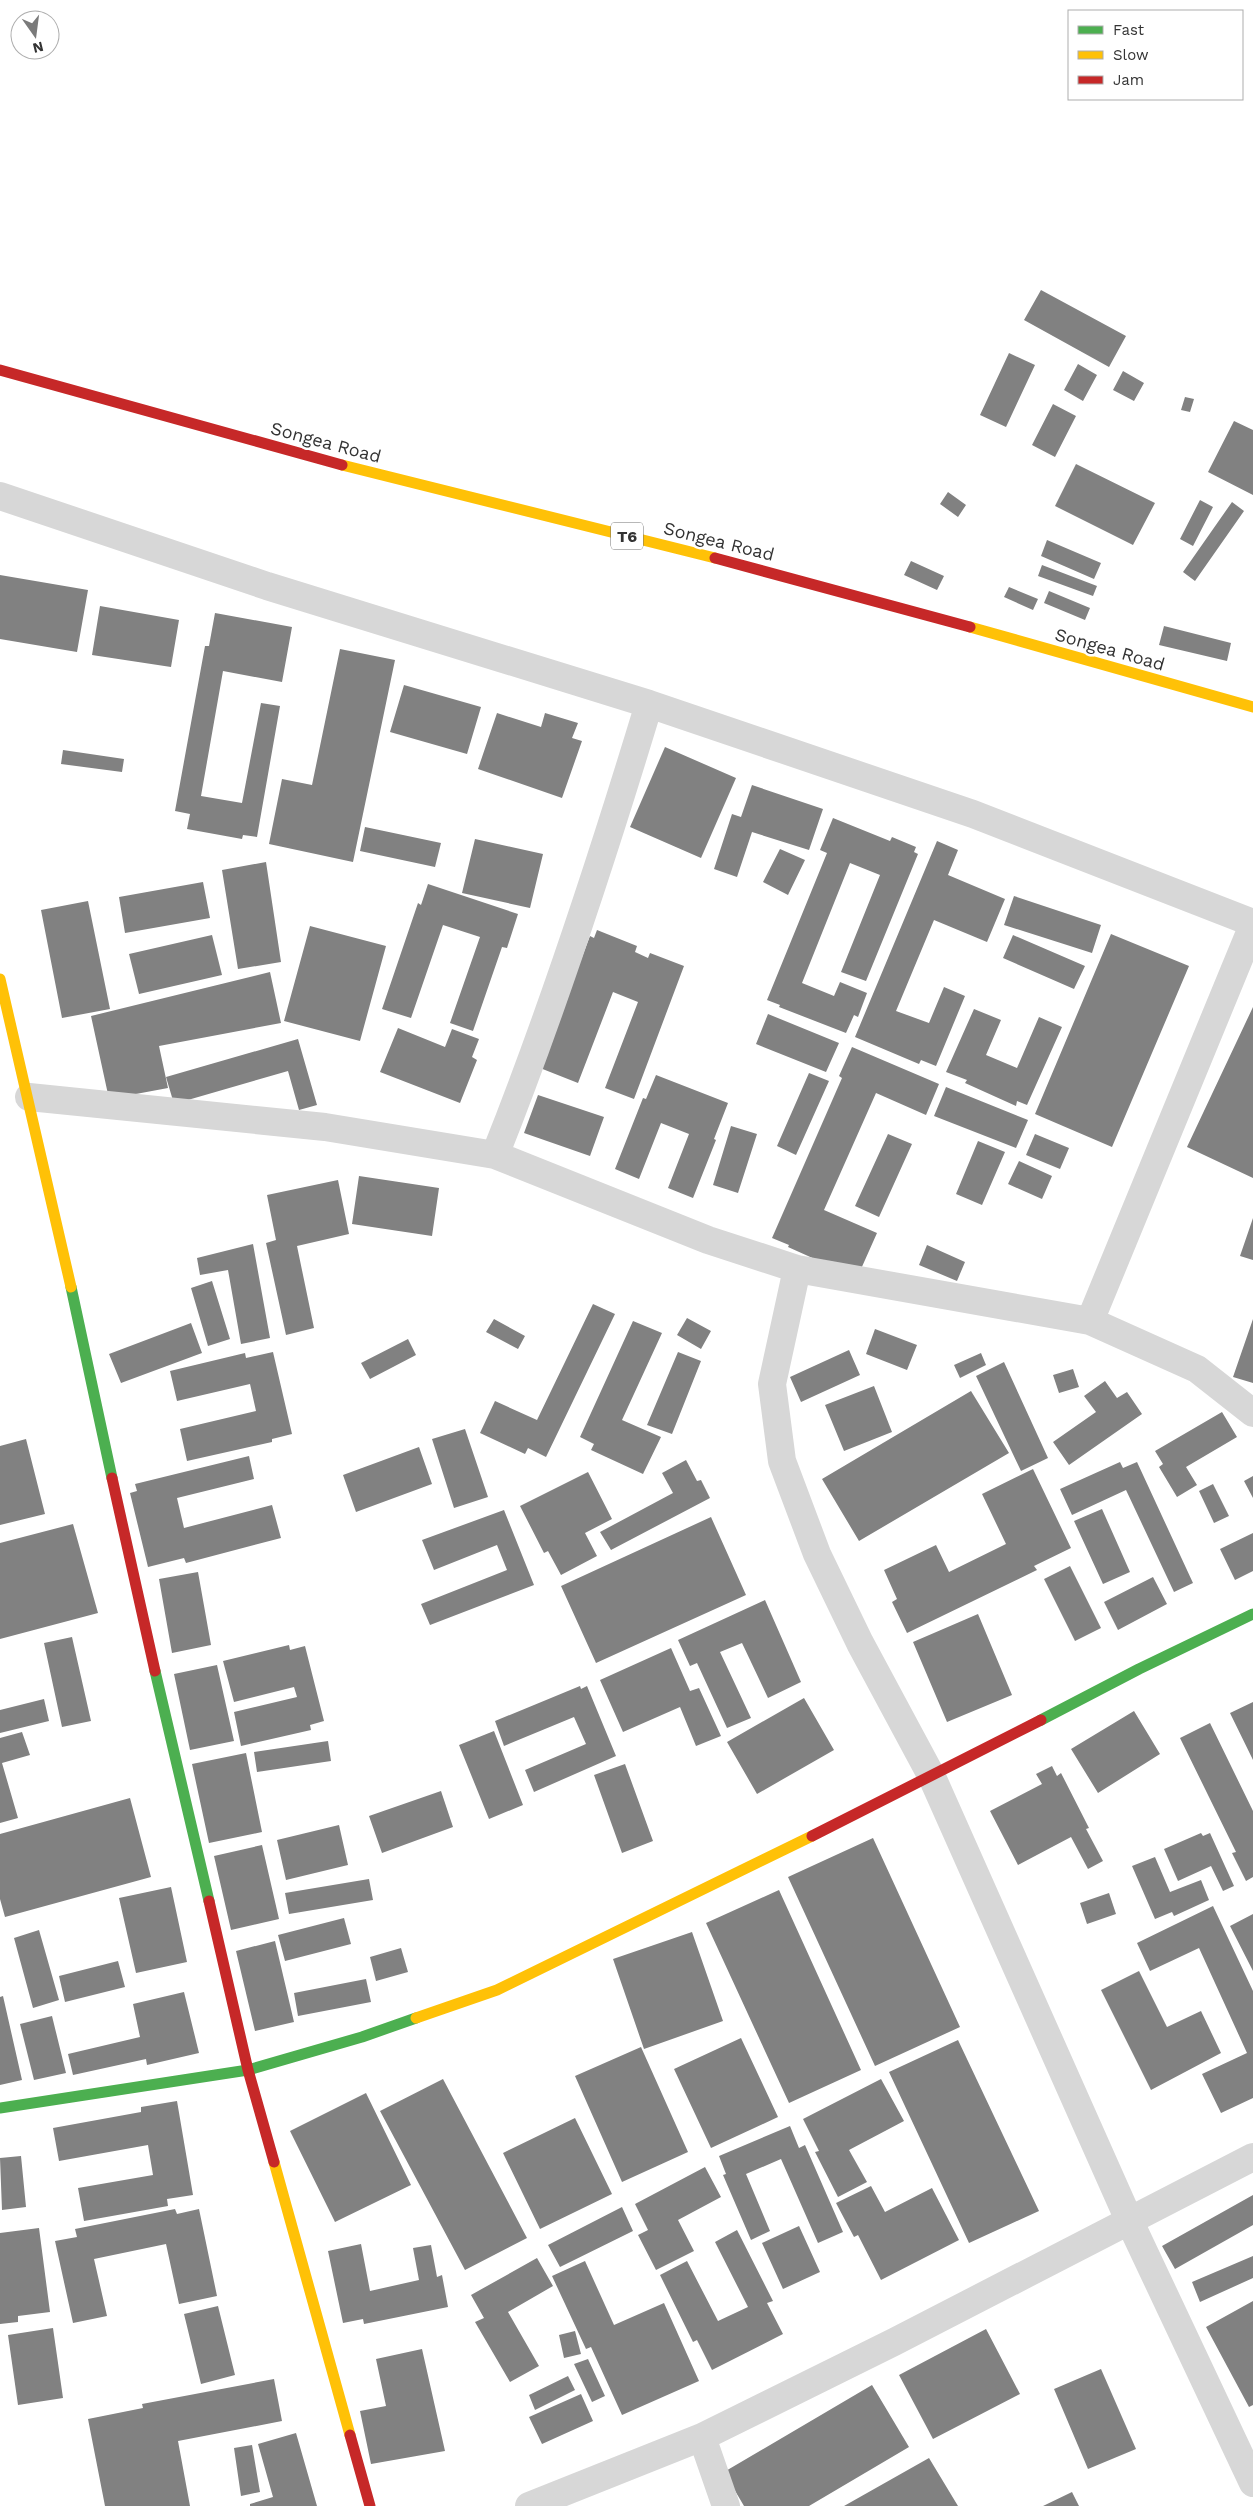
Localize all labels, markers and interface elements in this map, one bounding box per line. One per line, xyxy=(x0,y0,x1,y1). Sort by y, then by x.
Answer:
north arrow xyxy=(10,10,60,60)
legend xyxy=(1068,10,1243,100)
text: Fast xyxy=(1113,21,1145,39)
text: N xyxy=(31,39,45,57)
text: Slow xyxy=(1113,46,1149,64)
text: Jam xyxy=(1113,71,1144,89)
street label: Songea Road xyxy=(269,417,383,467)
street label: Songea Road xyxy=(661,517,777,565)
road number: T6 xyxy=(611,522,643,550)
street label: Songea Road xyxy=(1053,623,1167,675)

